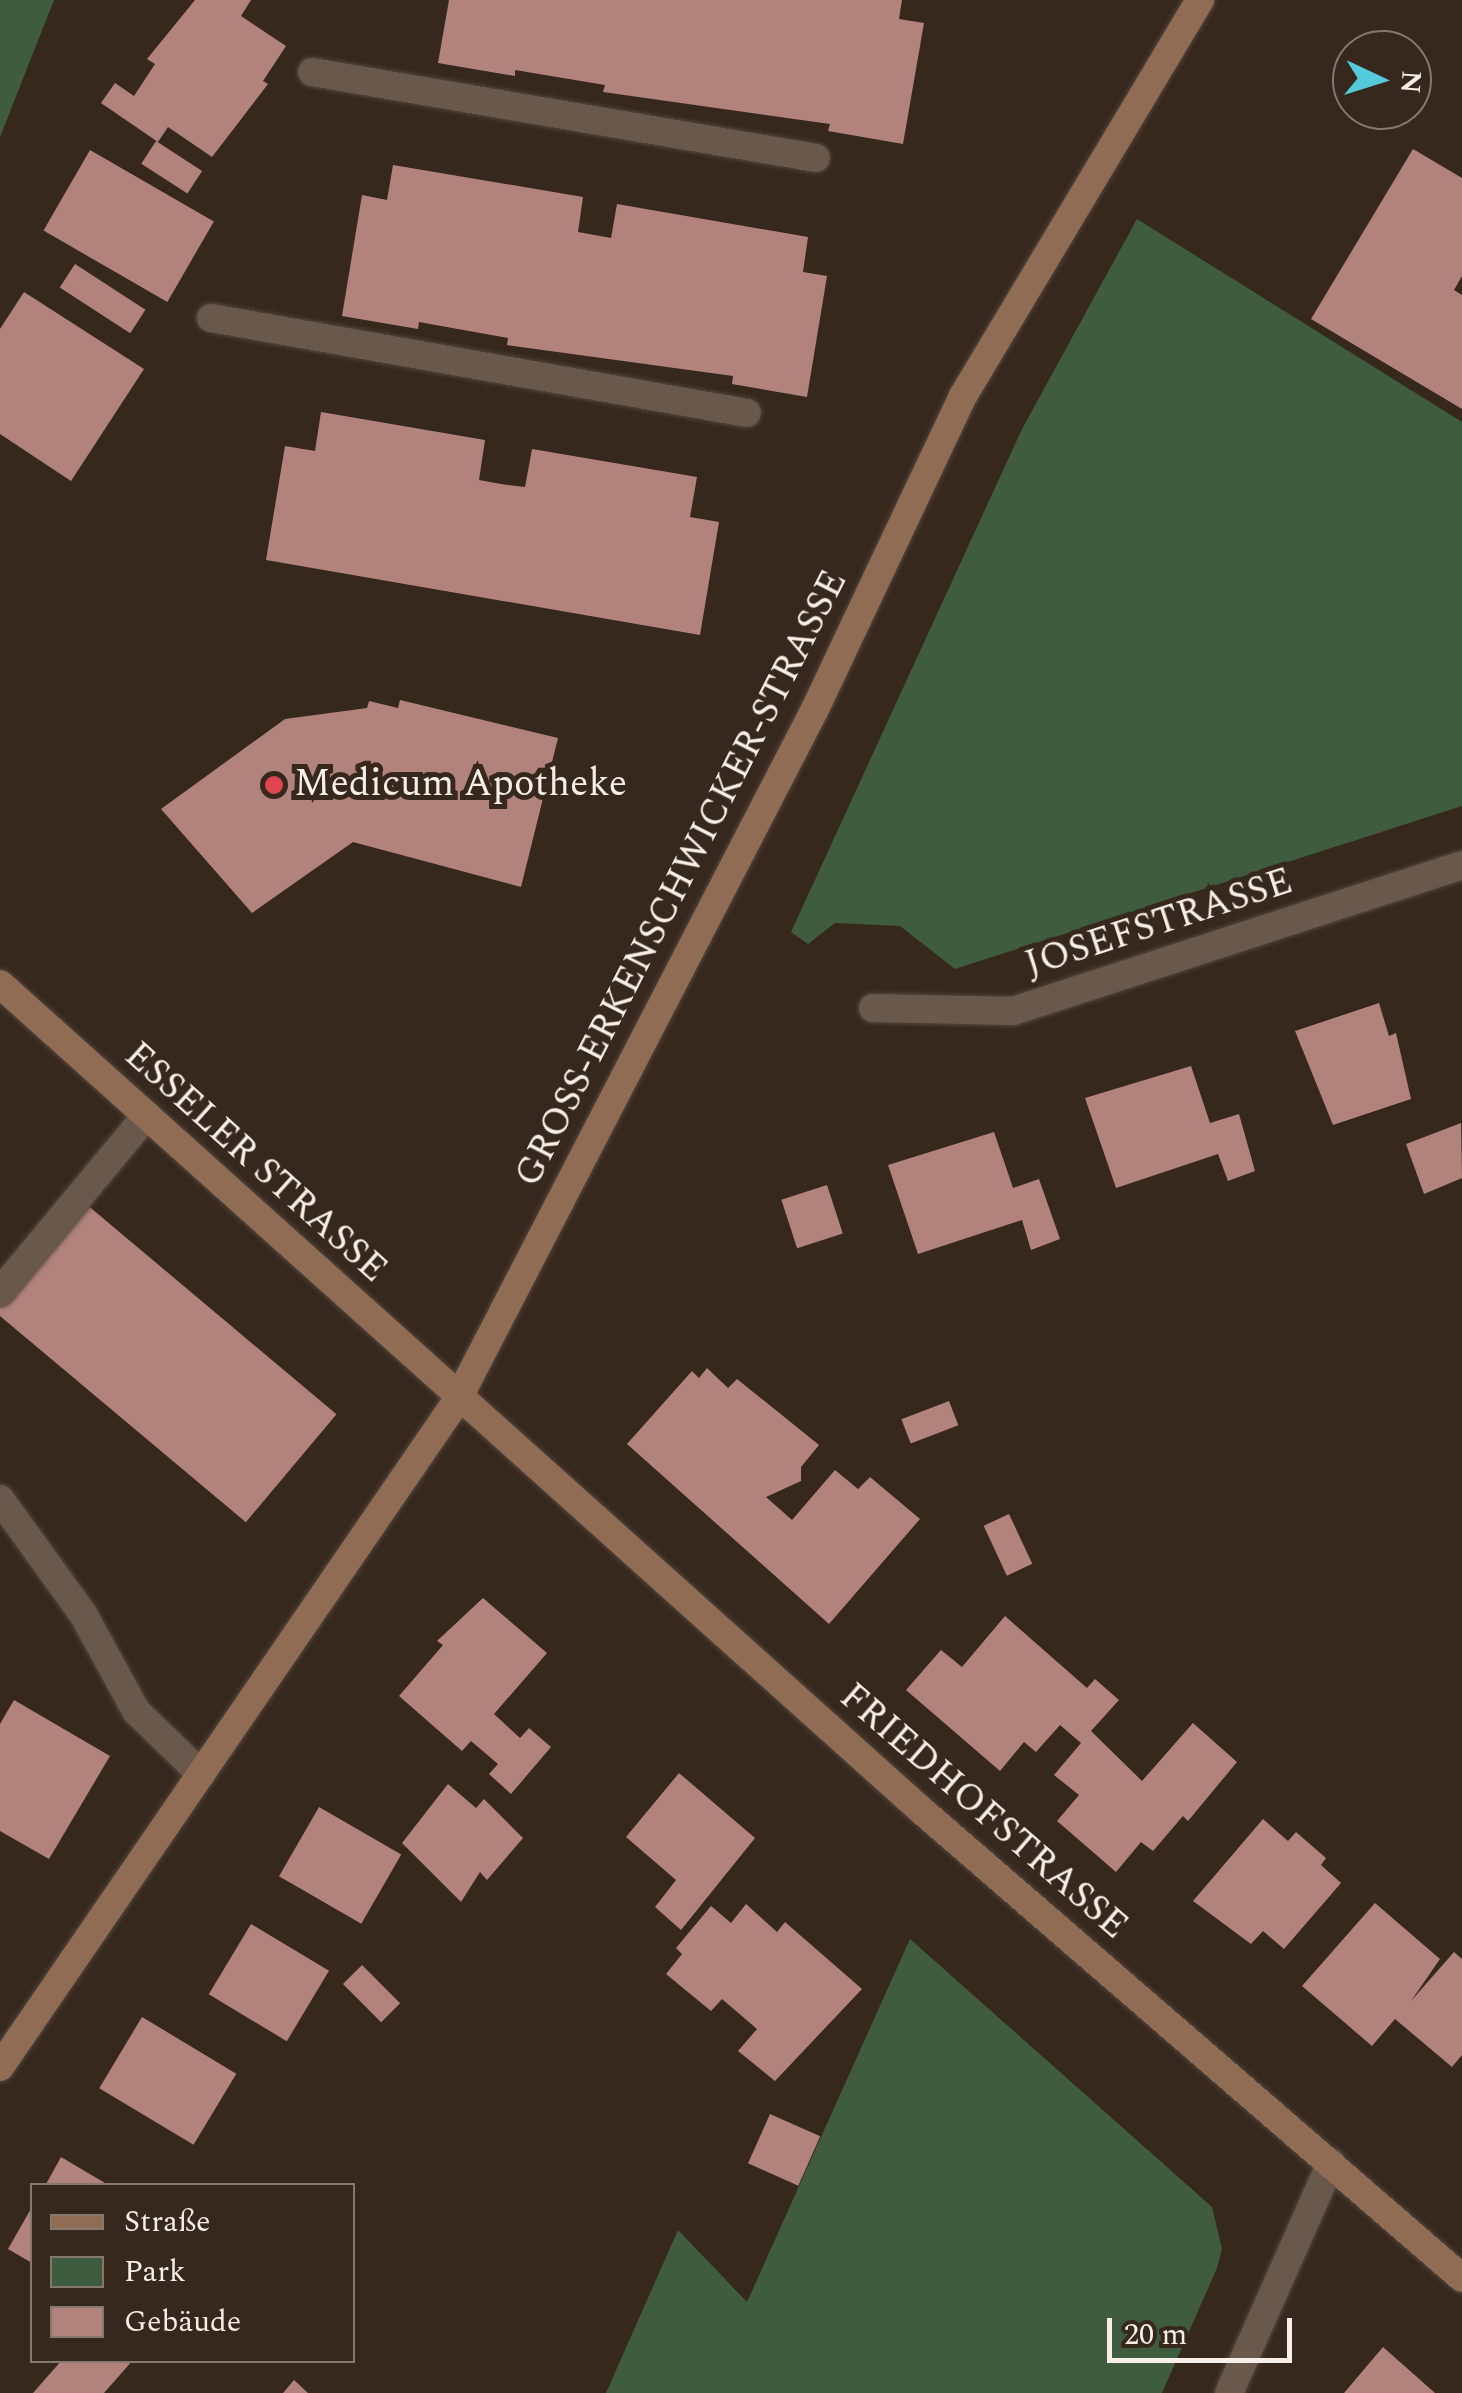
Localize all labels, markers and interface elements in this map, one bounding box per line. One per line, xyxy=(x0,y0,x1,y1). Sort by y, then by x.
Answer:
north arrow xyxy=(1332,30,1432,130)
text: N xyxy=(1388,69,1433,95)
street label: GROSS-ERKENSCHWICKER-STRASSE xyxy=(506,563,858,1195)
place label: Medicum Apotheke xyxy=(294,762,627,808)
marker: Medicum Apotheke xyxy=(263,774,285,796)
street label: JOSEFSTRASSE xyxy=(1020,859,1298,989)
street label: ESSELER STRASSE xyxy=(114,1033,396,1293)
street label: FRIEDHOFSTRASSE xyxy=(830,1674,1136,1950)
legend xyxy=(30,2183,355,2363)
text: Straße xyxy=(124,2199,211,2245)
text: Park xyxy=(124,2249,186,2295)
scale bar xyxy=(1112,2298,1297,2360)
text: Gebäude xyxy=(124,2299,241,2345)
text: 20 m xyxy=(1124,2312,1187,2358)

